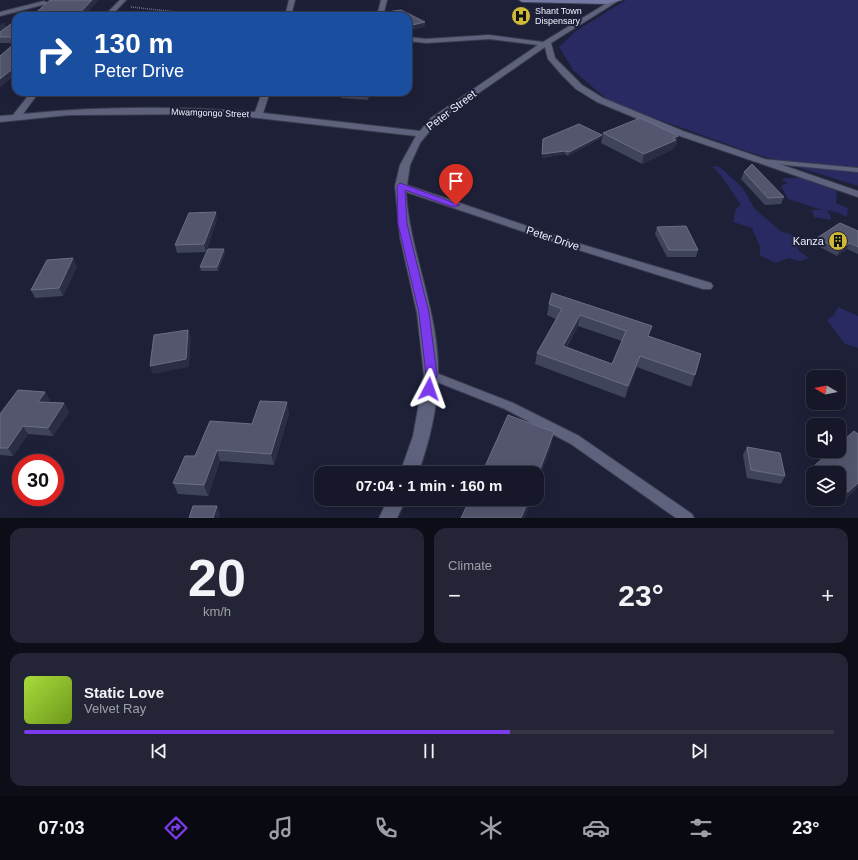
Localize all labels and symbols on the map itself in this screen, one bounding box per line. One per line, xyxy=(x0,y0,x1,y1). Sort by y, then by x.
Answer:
hospital icon: Shant Town Dispensary xyxy=(510,5,532,27)
place label: Shant Town Dispensary xyxy=(535,6,582,26)
street label: Peter Street xyxy=(424,88,478,132)
street label: Mwamgongo Street xyxy=(171,107,250,119)
pin xyxy=(439,164,473,205)
street label: Peter Drive xyxy=(525,224,581,252)
building icon: Kanza xyxy=(827,230,849,252)
place label: Kanza xyxy=(793,235,825,247)
position arrow xyxy=(408,368,450,410)
north arrow xyxy=(806,370,846,410)
speed limit sign: 30 xyxy=(12,454,64,506)

